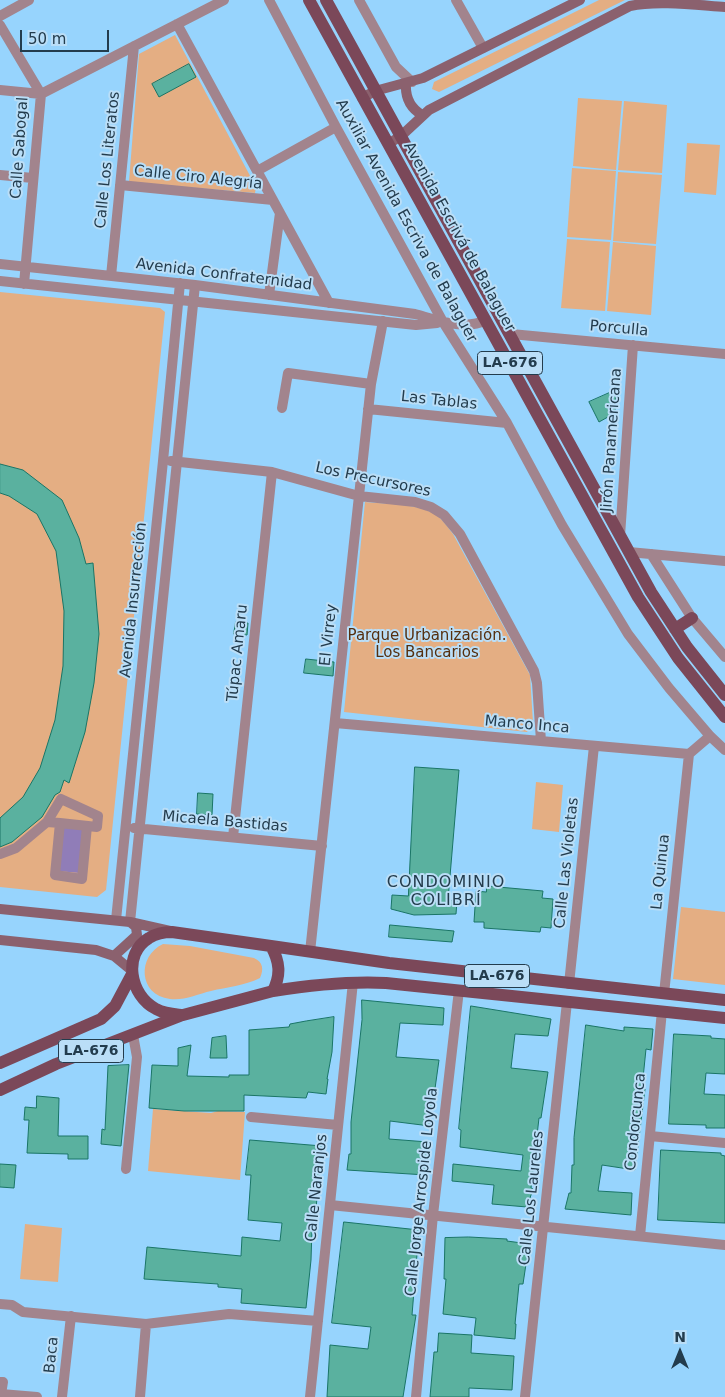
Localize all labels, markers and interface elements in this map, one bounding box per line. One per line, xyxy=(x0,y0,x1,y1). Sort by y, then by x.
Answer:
scale bar xyxy=(22,20,111,52)
text: 50 m xyxy=(28,30,66,48)
street label: Calle Los Literatos xyxy=(92,91,124,229)
street label: Calle Sabogal xyxy=(7,96,33,200)
street label: Auxiliar Avenida Escriva de Balaguer xyxy=(331,96,481,346)
street label: Avenida Escrivá de Balaguer xyxy=(399,139,519,335)
street label: Calle Ciro Alegría xyxy=(133,162,263,194)
street label: Avenida Confraternidad xyxy=(135,255,313,295)
street label: Porculla xyxy=(589,317,649,341)
road number: LA-676 xyxy=(478,352,542,374)
street label: Jirón Panamericana xyxy=(598,367,626,513)
street label: Las Tablas xyxy=(400,388,478,414)
street label: Los Precursores xyxy=(314,459,432,501)
street label: Avenida Insurrección xyxy=(117,521,151,679)
street label: Túpac Amaru xyxy=(224,603,252,703)
street label: El Virrey xyxy=(317,603,341,667)
park label: Parque Urbanización. Los Bancarios xyxy=(348,627,506,662)
street label: Manco Inca xyxy=(484,712,570,738)
street label: Calle Las Violetas xyxy=(551,797,583,929)
street label: Micaela Bastidas xyxy=(162,808,288,836)
street label: La Quinua xyxy=(648,833,674,911)
district label: CONDOMINIO COLIBRÍ xyxy=(386,873,506,911)
road number: LA-676 xyxy=(464,964,530,988)
road number: LA-676 xyxy=(58,1040,124,1062)
street label: Condorcunca xyxy=(622,1072,650,1172)
street label: Calle Jorge Arrospide Loyola xyxy=(402,1087,442,1297)
street label: Calle Los Laureles xyxy=(516,1130,548,1266)
street label: Calle Naranjos xyxy=(302,1133,332,1243)
north arrow xyxy=(655,1327,705,1377)
text: N xyxy=(674,1329,686,1345)
street label: Baca xyxy=(41,1336,63,1374)

